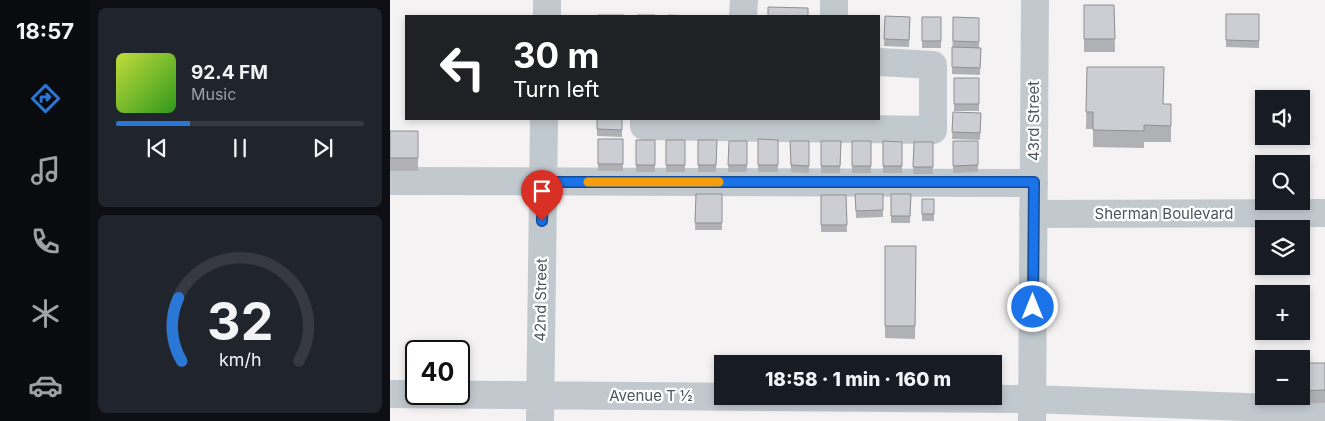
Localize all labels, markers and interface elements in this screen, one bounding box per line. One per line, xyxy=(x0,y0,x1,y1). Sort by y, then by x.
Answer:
text: 18:57 xyxy=(16,18,74,44)
text: 30 m xyxy=(513,34,599,76)
icon: left xyxy=(430,35,495,100)
text: 92.4 FM xyxy=(191,61,268,84)
text: Turn left xyxy=(513,76,599,102)
icon: directions xyxy=(28,81,63,116)
street label: 43rd Street xyxy=(1024,81,1043,161)
text: Music xyxy=(191,84,236,104)
map controls xyxy=(1255,90,1310,405)
button: sound xyxy=(1255,90,1310,145)
icon: previous xyxy=(143,134,171,162)
icon: pause xyxy=(226,134,254,162)
icon: next xyxy=(309,134,337,162)
icon: music xyxy=(28,153,63,188)
button: search xyxy=(1255,155,1310,210)
pin xyxy=(521,170,563,221)
icon: arrive xyxy=(528,177,556,205)
street label: Sherman Boulevard xyxy=(1095,204,1233,223)
button: layers xyxy=(1255,220,1310,275)
icon: phone xyxy=(28,224,63,259)
street label: 42nd Street xyxy=(530,258,551,342)
position arrow xyxy=(1006,280,1058,332)
button: + xyxy=(1255,285,1310,340)
text: 32 xyxy=(207,290,273,353)
icon: climate xyxy=(28,296,63,331)
speed limit sign: 40 xyxy=(405,340,470,405)
text: km/h xyxy=(219,349,261,370)
button: − xyxy=(1255,350,1310,405)
icon: car xyxy=(28,368,63,403)
text: 18:58 · 1 min · 160 m xyxy=(765,368,951,391)
street label: Avenue T ½ xyxy=(609,386,693,405)

